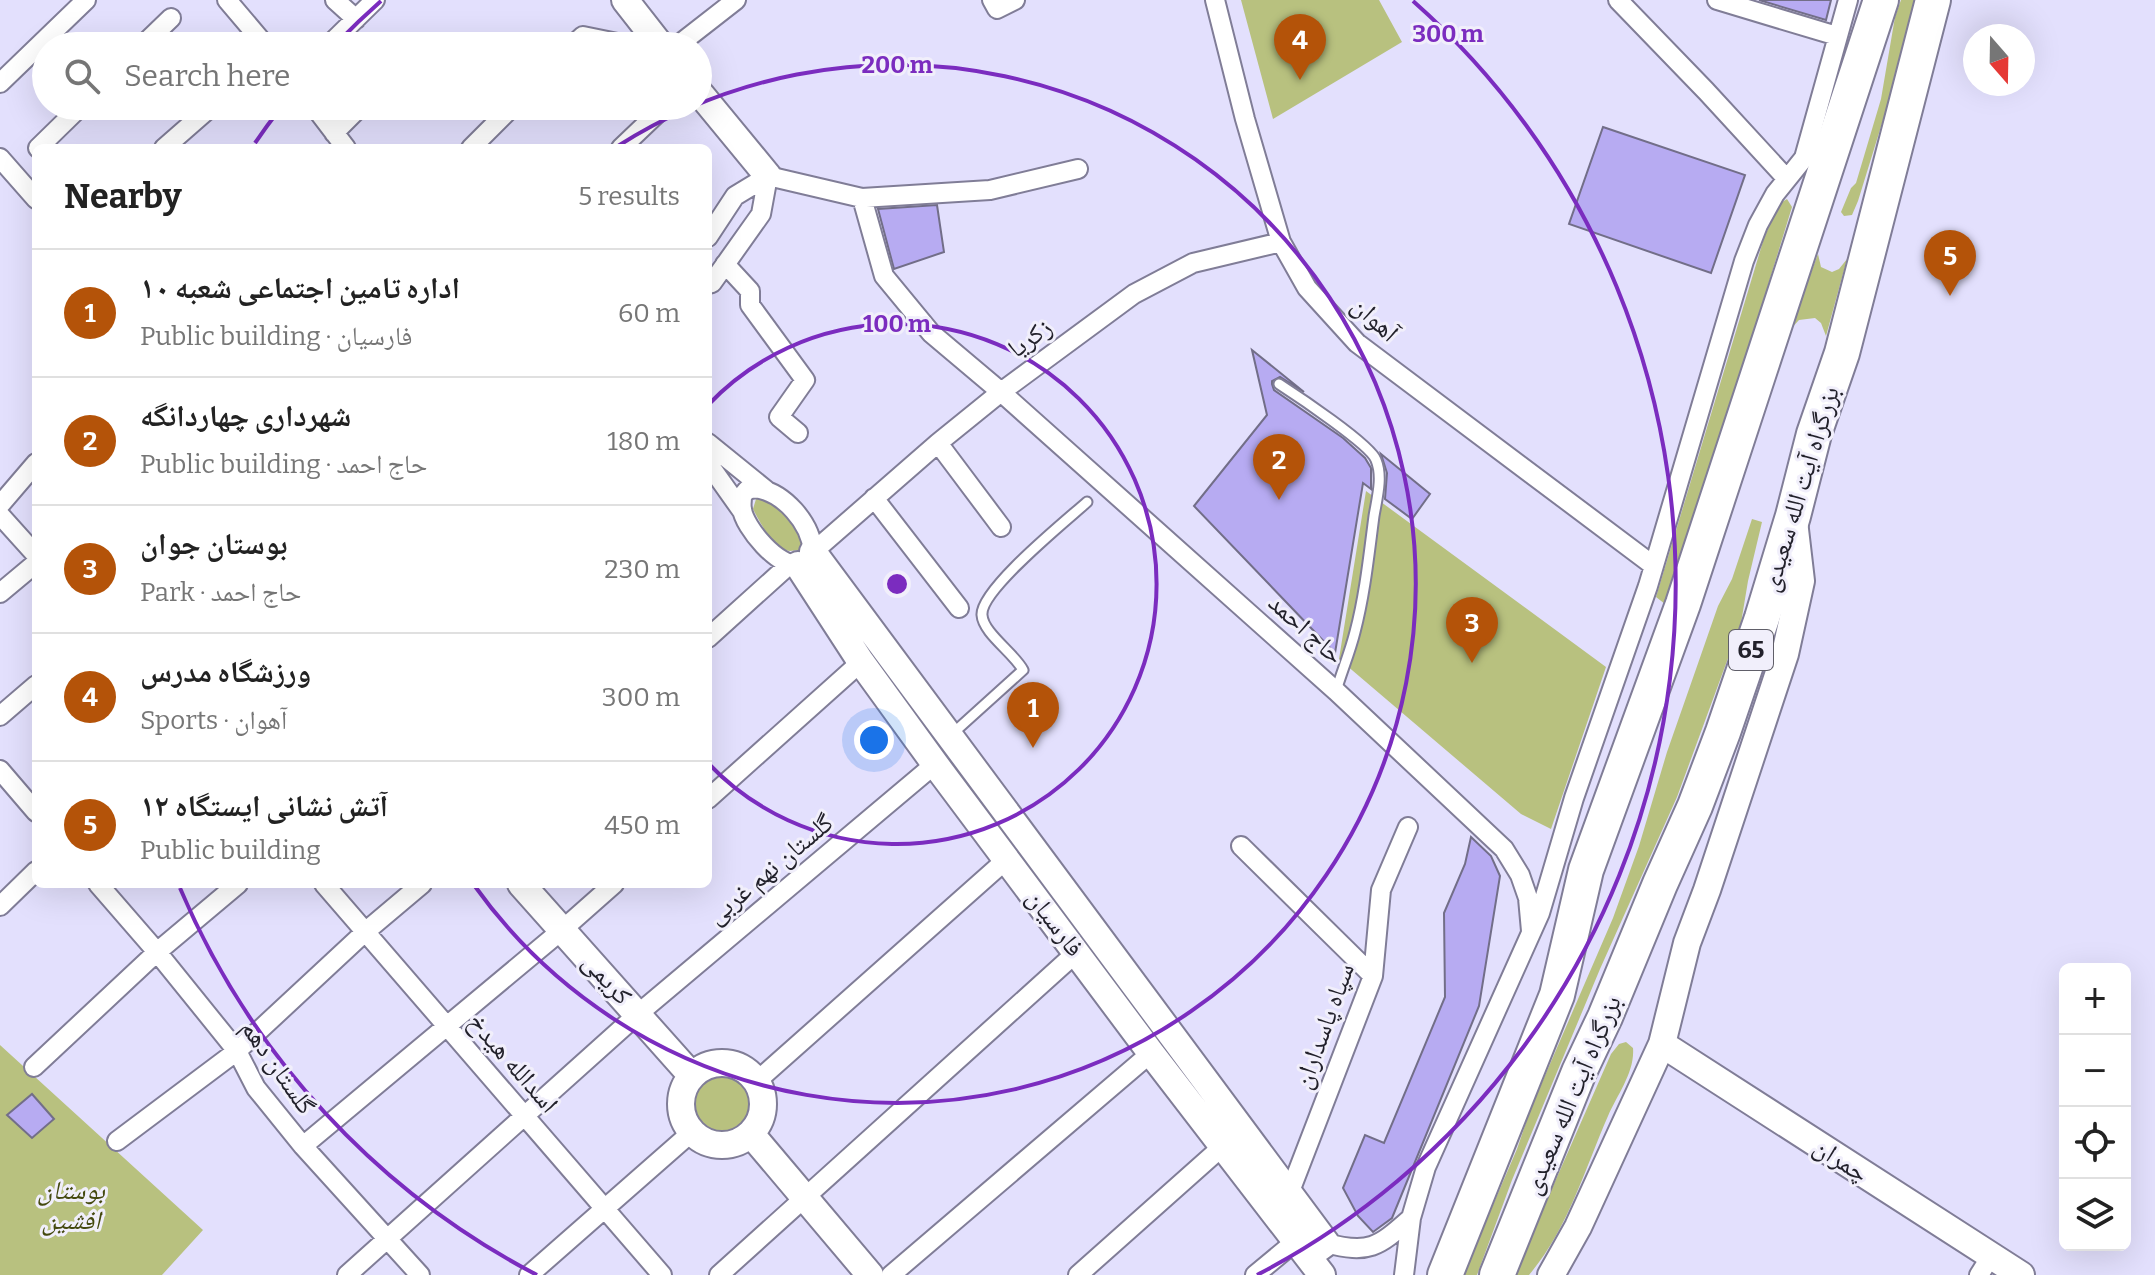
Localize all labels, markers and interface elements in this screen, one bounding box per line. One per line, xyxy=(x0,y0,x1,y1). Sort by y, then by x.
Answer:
pin: 4 xyxy=(1274,14,1326,80)
text: 300 m xyxy=(1412,20,1484,48)
north arrow xyxy=(1963,24,2035,96)
search box xyxy=(32,32,712,120)
text: 200 m xyxy=(861,51,933,79)
icon: search xyxy=(60,54,104,98)
text: Search here xyxy=(124,58,291,94)
text: Nearby xyxy=(64,176,182,217)
text: 5 results xyxy=(578,181,680,212)
pin: 5 xyxy=(1924,230,1976,296)
text: اداره تامین اجتماعی شعبه ۱۰ xyxy=(140,270,460,306)
street label: آهوان xyxy=(1345,290,1406,349)
text: 1 xyxy=(84,298,96,329)
text: 60 m xyxy=(618,298,680,329)
text: 100 m xyxy=(863,310,931,338)
street label: زکریا xyxy=(1002,312,1058,364)
text: Public building · فارسیان xyxy=(140,321,412,352)
street label: بزرگراه آیت الله سعیدی xyxy=(1754,383,1846,595)
text: شهرداری چهاردانگه xyxy=(140,398,351,434)
text: 2 xyxy=(83,426,97,457)
text: 180 m xyxy=(607,426,680,457)
pin: 2 xyxy=(1253,434,1305,500)
text: Public building · حاج احمد xyxy=(140,449,427,480)
text: بوستان جوان xyxy=(140,526,288,562)
text: 3 xyxy=(83,554,97,585)
text: 230 m xyxy=(604,554,680,585)
centre of rings xyxy=(883,570,911,598)
text: Park · حاج احمد xyxy=(140,577,301,608)
street label: حاج احمد xyxy=(1262,587,1350,671)
pin: 3 xyxy=(1446,597,1498,663)
road number: 65 xyxy=(1729,630,1773,670)
text: ورزشگاه مدرس xyxy=(140,654,311,690)
text: 4 xyxy=(82,682,98,713)
text: 300 m xyxy=(602,682,680,713)
pin: 1 xyxy=(1007,682,1059,748)
text: Sports · آهوان xyxy=(140,705,287,736)
your location xyxy=(854,720,894,760)
text: آتش نشانی ایستگاه ۱۲ xyxy=(140,788,388,824)
street label: گلستان نهم غربی xyxy=(701,807,840,932)
text: 5 xyxy=(83,810,97,841)
text: 450 m xyxy=(604,810,680,841)
text: Public building xyxy=(140,835,321,866)
street label: فارسیان xyxy=(1020,883,1090,963)
street label: کریمی xyxy=(576,947,638,1011)
street label: سپاه پاسداران xyxy=(1287,959,1361,1093)
map controls xyxy=(2059,963,2131,1251)
button: + xyxy=(2059,963,2131,1035)
street label: بزرگراه آیت الله سعیدی xyxy=(1516,991,1628,1199)
street label: اسدالله هیدخ xyxy=(461,1007,565,1119)
street label: گلستان دهم xyxy=(233,1014,322,1121)
button: − xyxy=(2059,1035,2131,1107)
button: locate xyxy=(2059,1107,2131,1179)
street label: چمران xyxy=(1808,1131,1874,1189)
park label: بوستان افشین xyxy=(37,1175,106,1236)
button: layers xyxy=(2059,1179,2131,1251)

